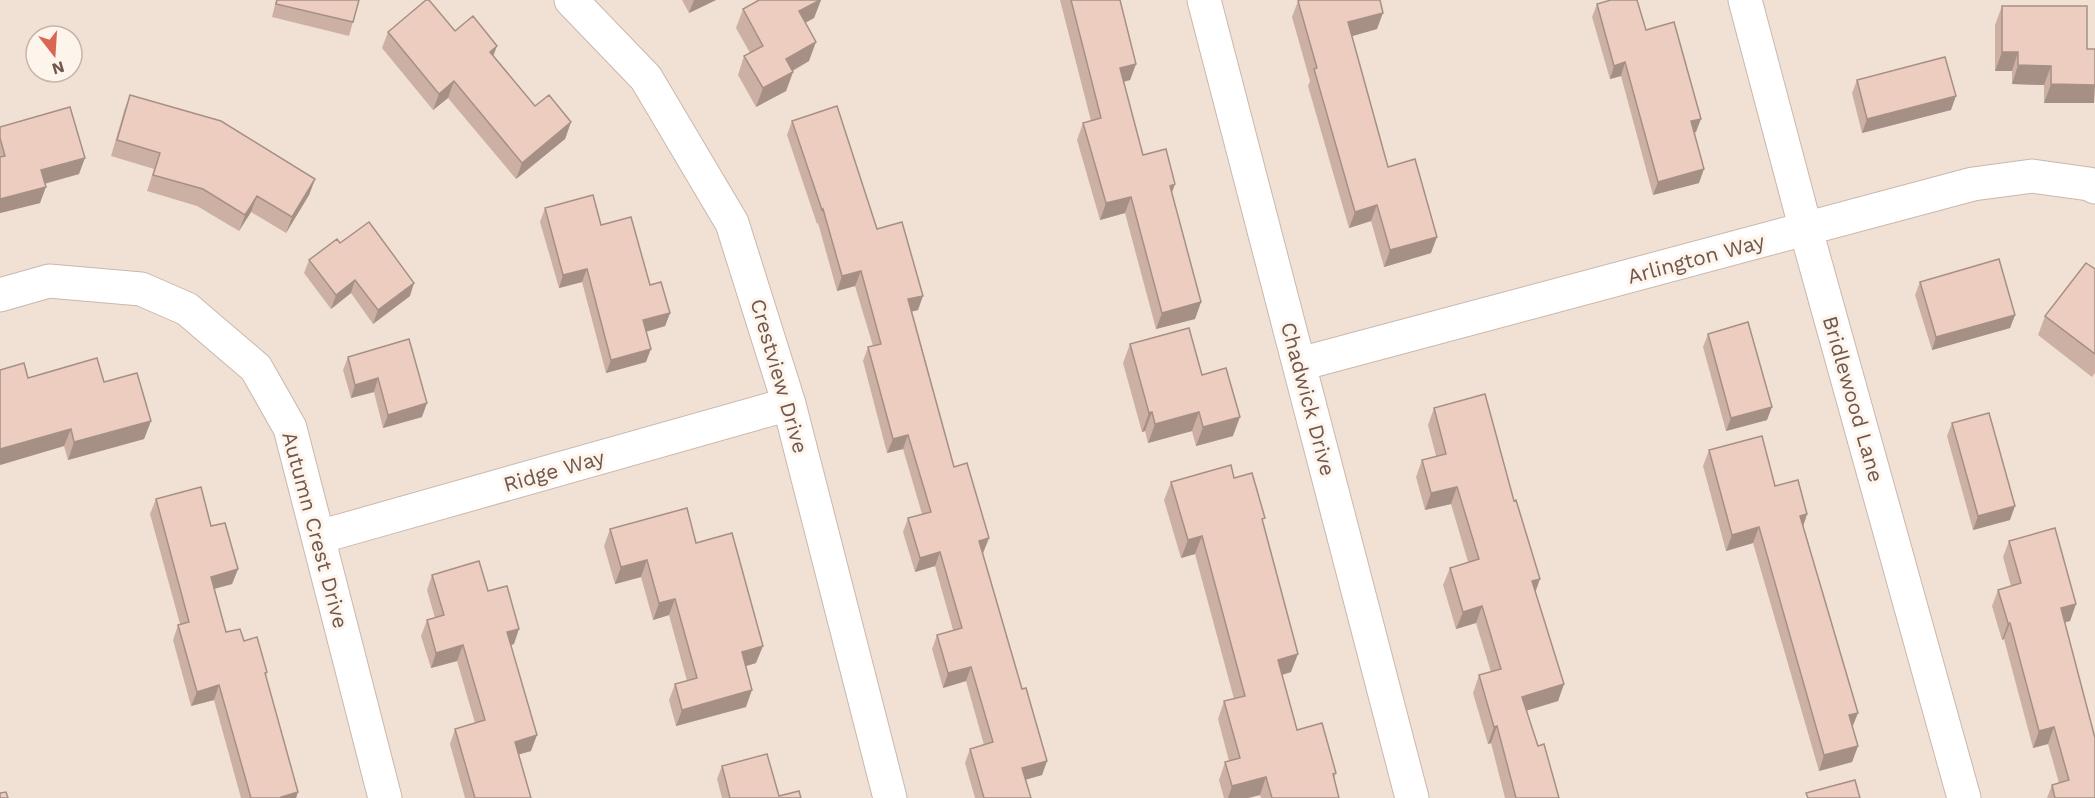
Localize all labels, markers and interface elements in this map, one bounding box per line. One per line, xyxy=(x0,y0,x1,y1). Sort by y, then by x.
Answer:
north arrow xyxy=(24,24,84,84)
text: N xyxy=(50,57,67,79)
street label: Arlington Way xyxy=(1624,228,1767,289)
street label: Crestview Drive xyxy=(745,296,813,456)
street label: Bridlewood Lane xyxy=(1818,313,1889,485)
street label: Chadwick Drive xyxy=(1276,319,1341,479)
street label: Autumn Crest Drive xyxy=(277,429,354,631)
street label: Ridge Way xyxy=(500,444,607,497)

